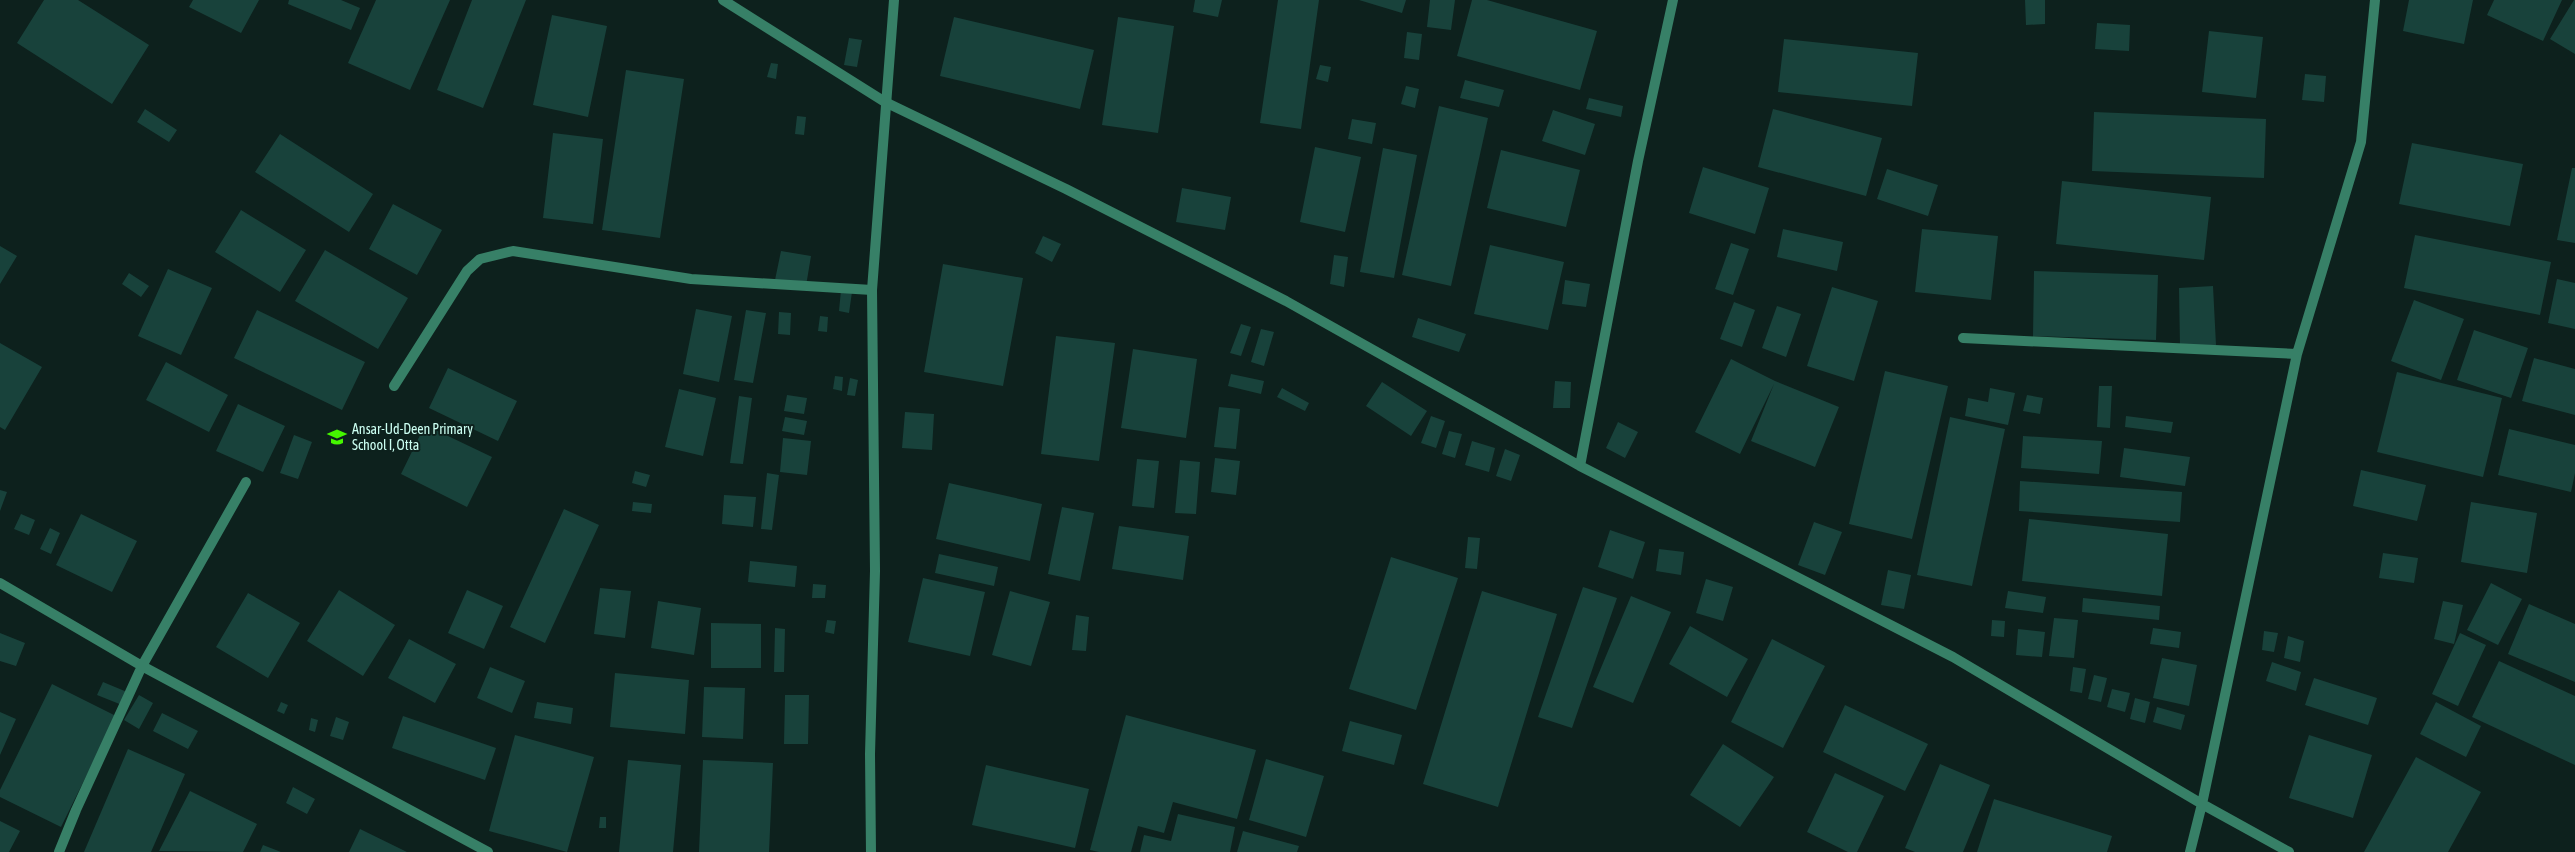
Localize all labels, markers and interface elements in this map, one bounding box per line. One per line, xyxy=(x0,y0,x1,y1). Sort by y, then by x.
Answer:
place label: Ansar-Ud-Deen Primary School I, Otta xyxy=(352,421,473,453)
school or university icon: Ansar-Ud-Deen Primary School I, Otta xyxy=(326,426,348,448)

